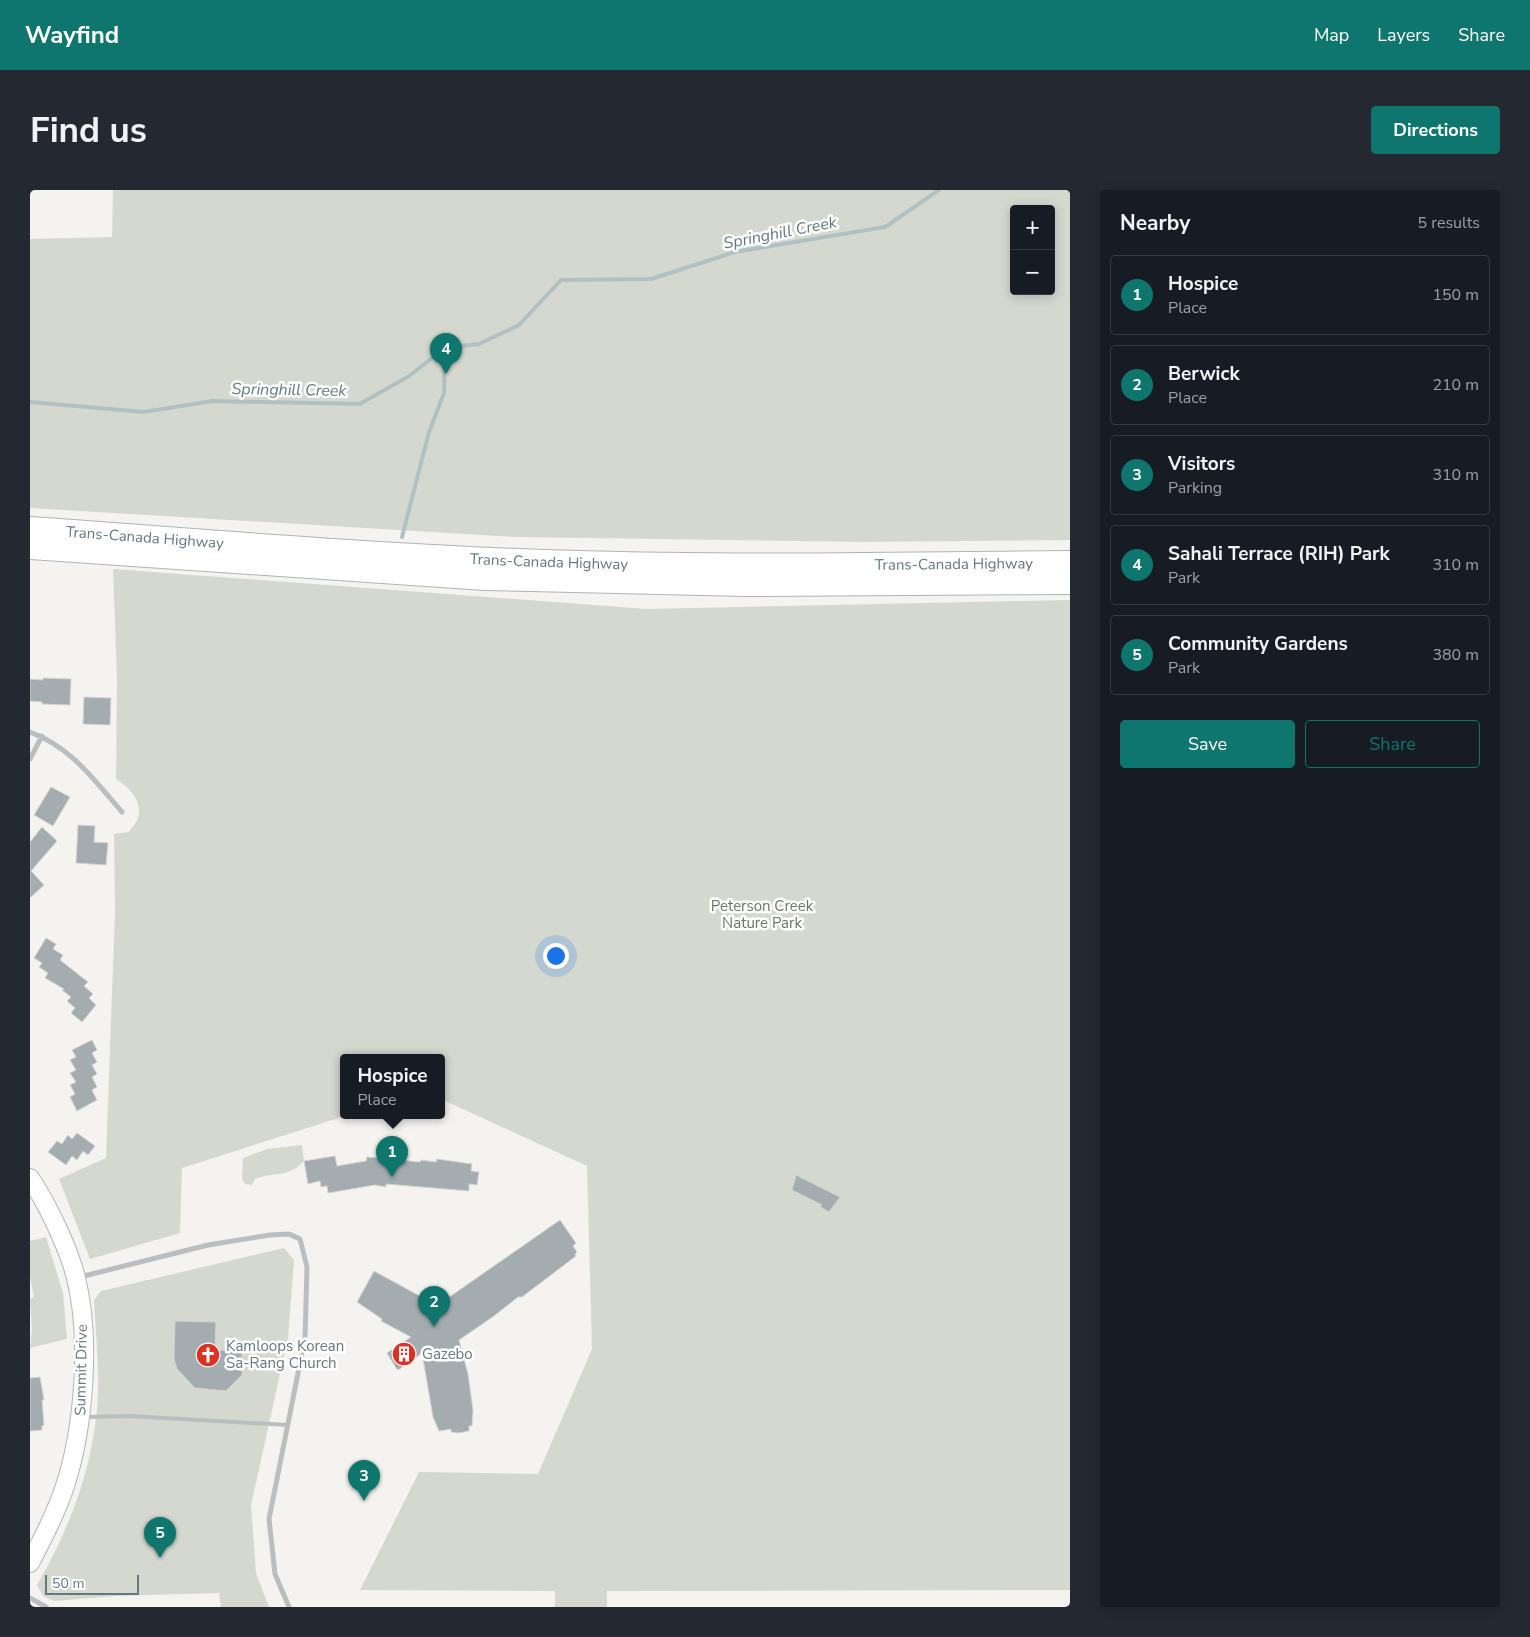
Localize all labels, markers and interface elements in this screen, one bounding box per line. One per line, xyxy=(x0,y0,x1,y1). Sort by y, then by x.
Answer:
text: Wayfind xyxy=(25,19,119,51)
text: Map xyxy=(1314,23,1349,47)
text: Layers xyxy=(1377,23,1430,47)
text: Share xyxy=(1458,23,1505,47)
button: Directions xyxy=(1371,106,1500,154)
text: Find us xyxy=(30,107,147,154)
map controls xyxy=(1010,205,1055,295)
button: + xyxy=(1010,205,1055,250)
text: Nearby xyxy=(1120,209,1190,237)
water label: Springhill Creek xyxy=(722,211,839,255)
text: 5 results xyxy=(1418,212,1480,234)
button: − xyxy=(1010,250,1055,295)
text: Hospice xyxy=(1168,271,1238,297)
text: 1 xyxy=(1132,284,1142,306)
text: 150 m xyxy=(1432,284,1479,306)
text: Place xyxy=(1168,297,1207,319)
pin: 4 xyxy=(430,333,462,374)
text: Berwick xyxy=(1168,361,1240,387)
text: 2 xyxy=(1132,374,1142,396)
text: 210 m xyxy=(1432,374,1479,396)
water label: Springhill Creek xyxy=(231,378,348,402)
text: Place xyxy=(1168,387,1207,409)
text: Visitors xyxy=(1168,451,1235,477)
text: 3 xyxy=(1132,464,1142,486)
text: 310 m xyxy=(1432,464,1479,486)
text: Parking xyxy=(1168,477,1222,499)
street label: Trans-Canada Highway xyxy=(65,522,225,553)
text: Sahali Terrace (RIH) Park xyxy=(1168,541,1390,567)
street label: Trans-Canada Highway xyxy=(469,549,629,574)
street label: Trans-Canada Highway xyxy=(875,553,1033,575)
text: 4 xyxy=(1132,554,1142,576)
text: 310 m xyxy=(1432,554,1479,576)
text: Park xyxy=(1168,567,1200,589)
text: Community Gardens xyxy=(1168,631,1348,657)
text: 5 xyxy=(1132,644,1142,666)
text: 380 m xyxy=(1432,644,1479,666)
text: Park xyxy=(1168,657,1200,679)
button: Save xyxy=(1120,720,1295,768)
button: Share xyxy=(1305,720,1480,768)
park label: Peterson Creek Nature Park xyxy=(711,896,814,933)
your location xyxy=(543,943,569,969)
popup xyxy=(340,1054,445,1119)
text: Hospice xyxy=(357,1063,428,1089)
text: Place xyxy=(357,1089,396,1111)
pin: 1 xyxy=(376,1136,408,1177)
pin: 2 xyxy=(418,1286,450,1327)
street label: Summit Drive xyxy=(70,1324,92,1416)
place label: Kamloops Korean Sa-Rang Church xyxy=(226,1336,344,1373)
building icon: Gazebo xyxy=(391,1341,417,1367)
church icon: Kamloops Korean Sa-Rang Church xyxy=(195,1342,221,1368)
place label: Gazebo xyxy=(422,1344,473,1364)
pin: 3 xyxy=(348,1460,380,1501)
pin: 5 xyxy=(144,1517,176,1558)
scale bar xyxy=(45,1572,139,1595)
text: 50 m xyxy=(52,1574,84,1593)

